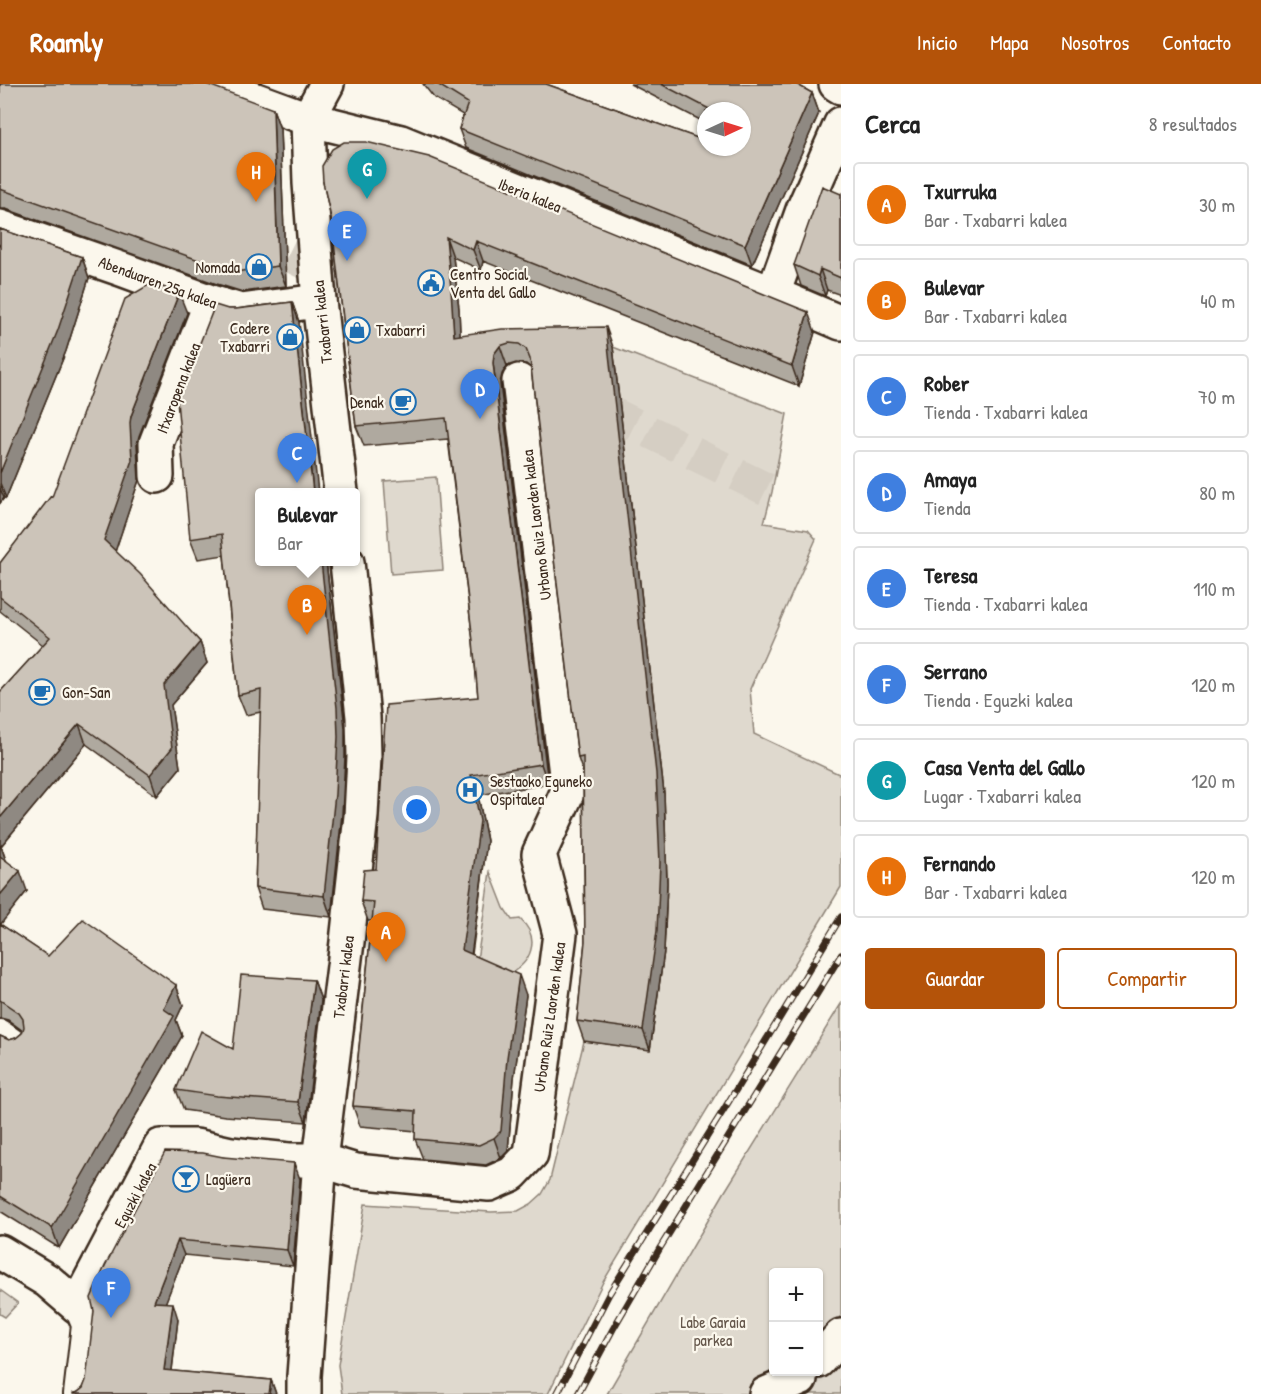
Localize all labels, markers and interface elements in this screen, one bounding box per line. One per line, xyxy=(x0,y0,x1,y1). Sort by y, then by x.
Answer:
text: Roamly xyxy=(30,23,103,61)
text: Inicio xyxy=(917,28,957,57)
text: Mapa xyxy=(990,28,1028,57)
text: Nosotros xyxy=(1061,28,1129,57)
text: Contacto xyxy=(1162,28,1231,57)
north arrow xyxy=(697,102,751,156)
text: Cerca xyxy=(865,106,920,141)
text: 8 resultados xyxy=(1149,110,1237,137)
pin: G xyxy=(348,150,386,199)
pin: H xyxy=(236,152,276,202)
street label: Iberia kalea xyxy=(495,172,565,218)
text: Txurruka xyxy=(924,176,996,206)
text: A xyxy=(882,191,891,218)
text: 30 m xyxy=(1199,191,1235,218)
text: Bar · Txabarri kalea xyxy=(924,206,1067,233)
pin: E xyxy=(328,212,366,261)
street label: Abenduaren 25a kalea xyxy=(96,250,220,314)
shop icon: Nomada xyxy=(244,252,274,282)
place label: Nomada xyxy=(195,256,240,278)
place label: Centro Social Venta del Gallo xyxy=(450,263,536,303)
public building icon: Centro Social Venta del Gallo xyxy=(416,268,446,298)
text: Bulevar xyxy=(924,272,984,302)
street label: Txabarri kalea xyxy=(307,279,337,365)
text: B xyxy=(881,287,892,314)
text: 40 m xyxy=(1200,287,1235,314)
text: Bar · Txabarri kalea xyxy=(924,302,1067,329)
shop icon: Txabarri xyxy=(342,315,372,345)
place label: Codere Txabarri xyxy=(220,317,271,357)
place label: Txabarri xyxy=(376,319,426,341)
shop icon: Codere Txabarri xyxy=(275,322,305,352)
street label: Itxaropena kalea xyxy=(151,339,205,437)
text: Rober xyxy=(924,368,969,398)
pin: D xyxy=(460,370,500,419)
text: C xyxy=(881,383,892,410)
text: 70 m xyxy=(1198,383,1235,410)
cafe icon: Denak xyxy=(388,387,418,417)
place label: Denak xyxy=(350,391,384,413)
text: Tienda · Txabarri kalea xyxy=(924,398,1088,425)
pin: C xyxy=(278,434,316,483)
street label: Urbano Ruiz Laorden kalea xyxy=(516,449,556,601)
text: Amaya xyxy=(924,464,976,494)
text: D xyxy=(882,479,891,506)
text: 80 m xyxy=(1199,479,1235,506)
popup xyxy=(255,488,360,566)
text: Tienda xyxy=(924,494,970,521)
text: Bulevar xyxy=(277,499,338,529)
text: Bar xyxy=(277,529,303,556)
text: Teresa xyxy=(924,560,977,590)
text: E xyxy=(882,575,891,602)
text: 110 m xyxy=(1193,575,1235,602)
pin: B xyxy=(288,586,326,635)
text: Tienda · Txabarri kalea xyxy=(924,590,1088,617)
text: Serrano xyxy=(924,656,987,686)
text: F xyxy=(883,671,890,698)
text: 120 m xyxy=(1191,671,1235,698)
cafe icon: Gon-San xyxy=(27,677,57,707)
place label: Gon-San xyxy=(62,681,111,703)
text: Tienda · Eguzki kalea xyxy=(924,686,1073,713)
text: Casa Venta del Gallo xyxy=(924,752,1085,782)
text: G xyxy=(882,767,891,794)
text: 120 m xyxy=(1191,767,1235,794)
place label: Sestaoko Eguneko Ospitalea xyxy=(490,770,593,810)
hospital icon: Sestaoko Eguneko Ospitalea xyxy=(455,775,485,805)
text: Lugar · Txabarri kalea xyxy=(924,782,1081,809)
your location xyxy=(402,795,431,824)
text: Fernando xyxy=(924,848,995,878)
text: H xyxy=(882,863,891,890)
text: 120 m xyxy=(1191,863,1235,890)
text: Bar · Txabarri kalea xyxy=(924,878,1067,905)
pin: A xyxy=(366,912,406,962)
street label: Txabarri kalea xyxy=(327,934,359,1020)
street label: Urbano Ruiz Laorden kalea xyxy=(528,941,570,1093)
button: Guardar xyxy=(865,948,1045,1009)
button: Compartir xyxy=(1057,948,1237,1009)
street label: Eguzki kalea xyxy=(109,1158,161,1232)
bar icon: Lagüera xyxy=(171,1164,201,1194)
place label: Lagüera xyxy=(206,1168,251,1190)
pin: F xyxy=(92,1268,130,1318)
map controls xyxy=(769,1268,823,1376)
button: + xyxy=(769,1268,823,1322)
park label: Labe Garaia parkea xyxy=(680,1311,746,1351)
button: − xyxy=(769,1322,823,1376)

